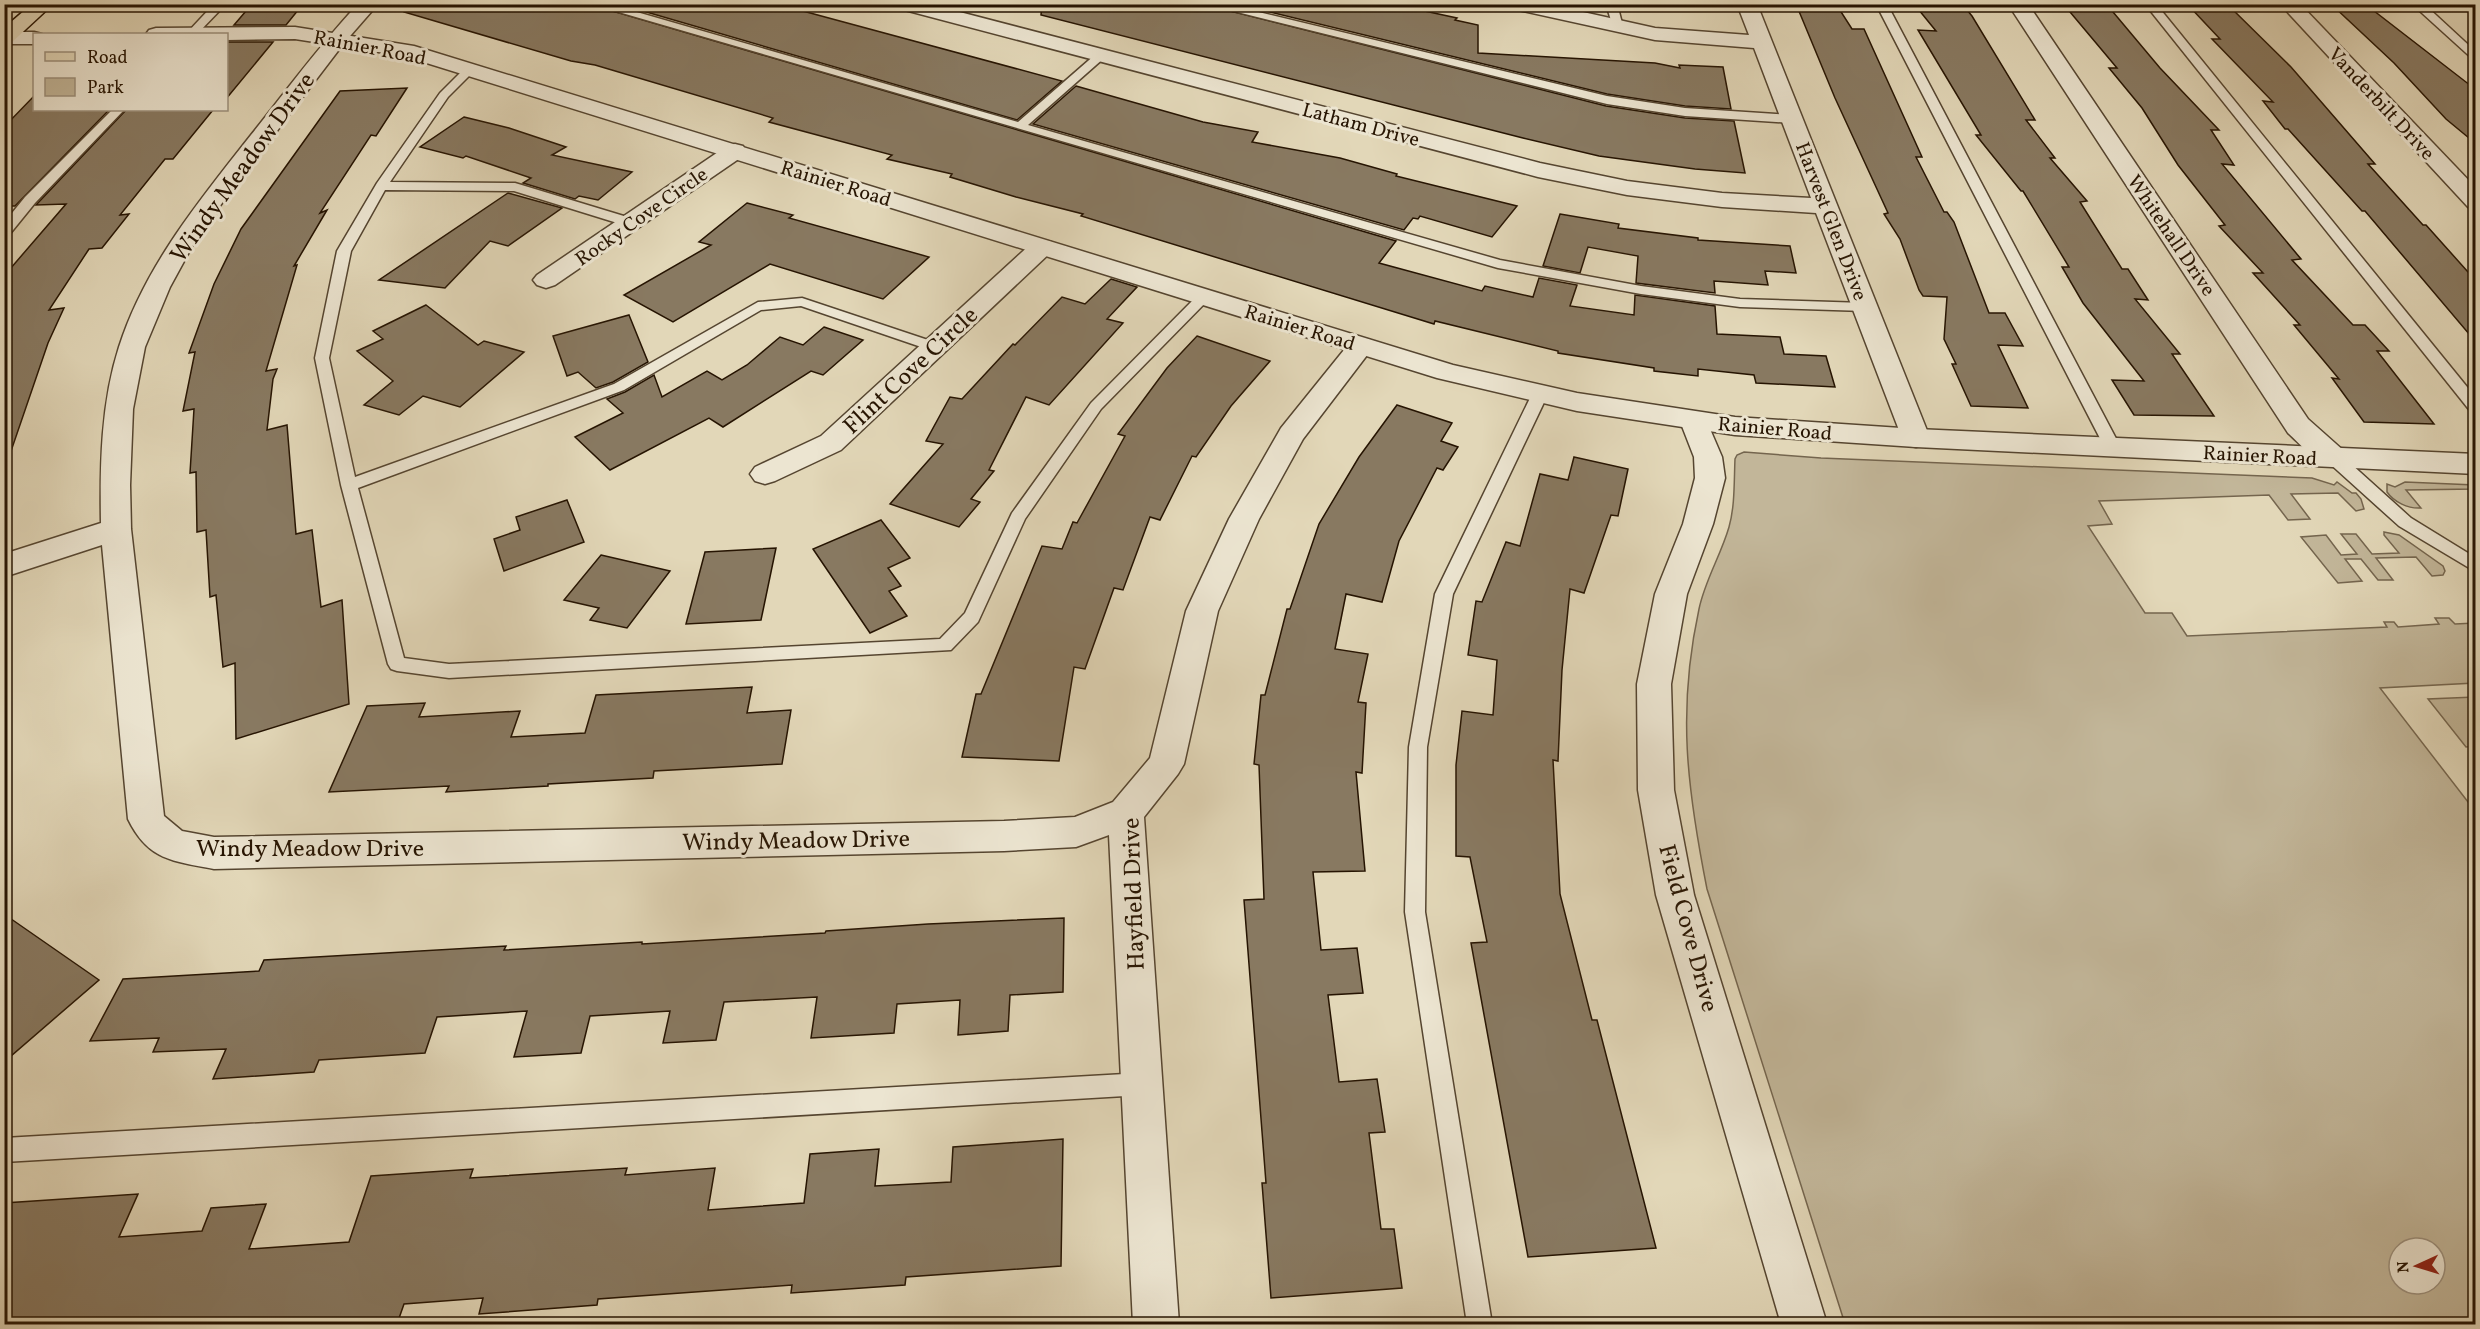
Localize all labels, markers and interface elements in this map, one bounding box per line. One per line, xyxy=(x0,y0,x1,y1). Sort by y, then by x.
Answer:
street label: Rainier Road xyxy=(311,24,429,74)
legend xyxy=(33,33,228,111)
street label: Vanderbilt Drive xyxy=(2321,42,2440,167)
text: Road xyxy=(87,46,128,71)
street label: Windy Meadow Drive xyxy=(163,66,324,270)
text: Park xyxy=(87,76,124,101)
street label: Latham Drive xyxy=(1299,97,1422,155)
street label: Harvest Glen Drive xyxy=(1787,138,1873,305)
street label: Rainier Road xyxy=(777,155,894,215)
street label: Rocky Cove Circle xyxy=(570,161,714,274)
street label: Whitehall Drive xyxy=(2119,170,2221,302)
street label: Rainier Road xyxy=(1241,299,1358,359)
street label: Flint Cove Circle xyxy=(836,300,987,443)
street label: Rainier Road xyxy=(1717,411,1833,449)
street label: Rainier Road xyxy=(2202,440,2318,474)
street label: Hayfield Drive xyxy=(1115,817,1155,971)
street label: Windy Meadow Drive xyxy=(682,823,910,861)
street label: Windy Meadow Drive xyxy=(196,833,424,867)
street label: Field Cove Drive xyxy=(1648,841,1726,1016)
north arrow xyxy=(2387,1236,2447,1296)
text: N xyxy=(2393,1260,2415,1273)

